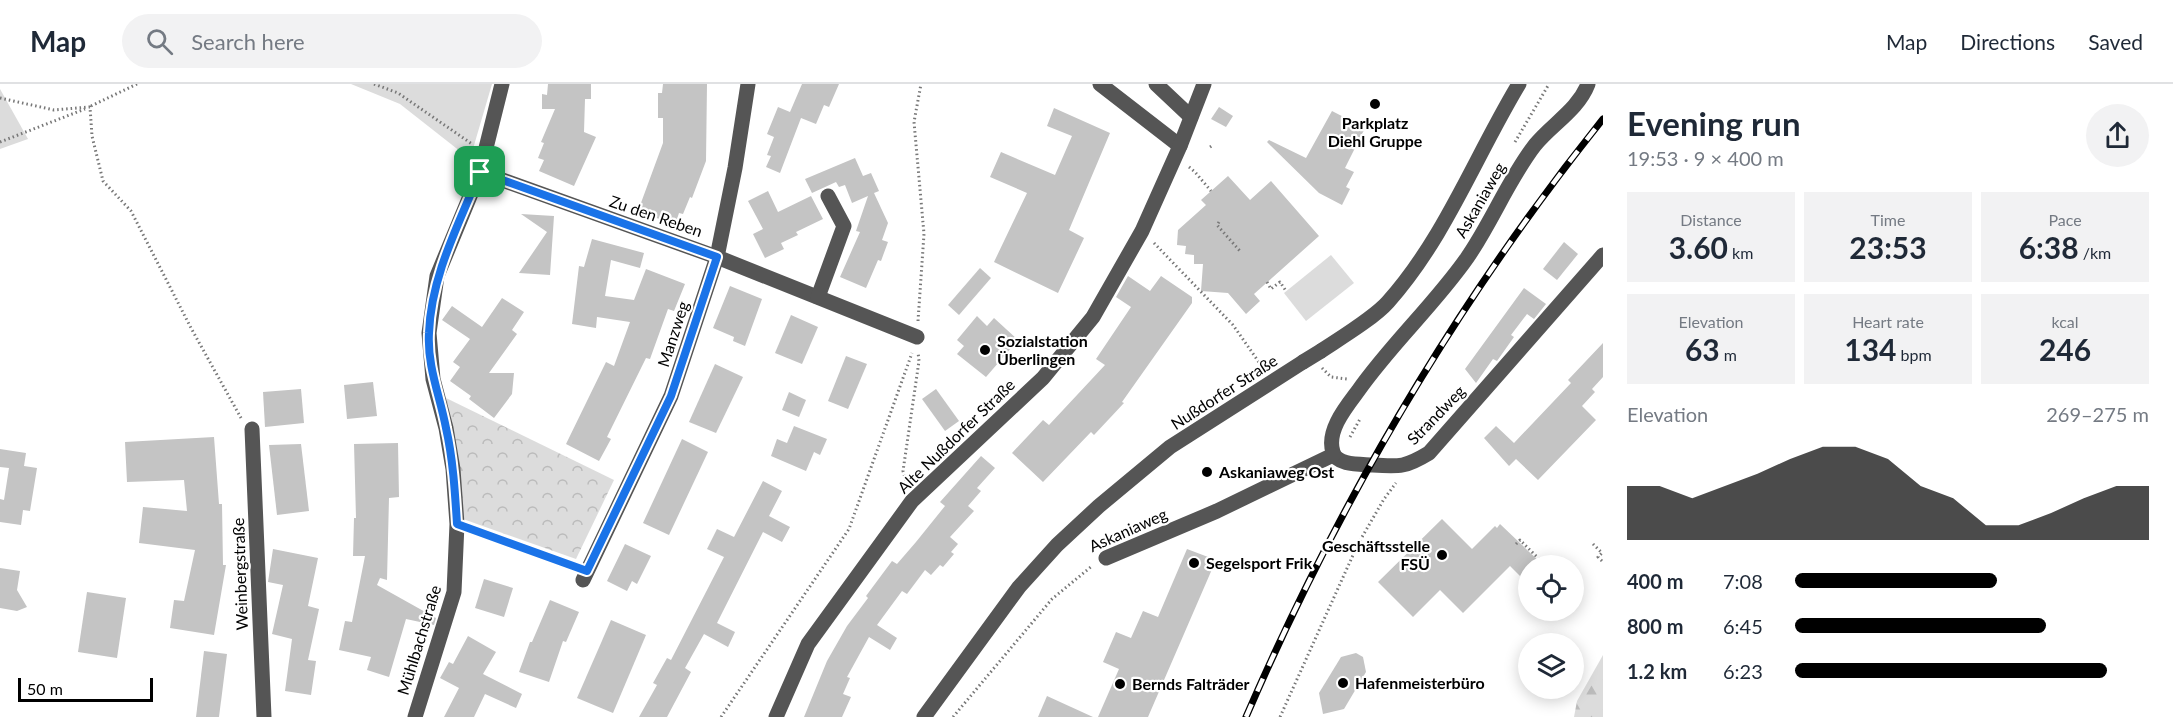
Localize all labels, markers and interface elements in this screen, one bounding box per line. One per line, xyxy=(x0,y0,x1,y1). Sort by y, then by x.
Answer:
search box xyxy=(122,14,542,68)
text: Map xyxy=(30,24,86,58)
icon: search xyxy=(143,25,176,58)
text: Search here xyxy=(191,28,305,55)
text: Map xyxy=(1886,29,1927,54)
text: Directions xyxy=(1960,29,2055,54)
text: Saved xyxy=(2088,29,2143,54)
marker: Parkplatz Diehl Gruppe xyxy=(1368,97,1382,111)
text: Evening run xyxy=(1627,103,1801,143)
button: share xyxy=(2086,104,2149,167)
place label: Parkplatz Diehl Gruppe xyxy=(1328,113,1423,150)
pin xyxy=(454,146,505,197)
text: 19:53 · 9 × 400 m xyxy=(1627,146,1784,170)
icon: arrive xyxy=(463,155,496,188)
street label: Askaniaweg xyxy=(1450,159,1509,241)
street label: Zu den Reben xyxy=(607,191,705,240)
text: Distance xyxy=(1680,210,1742,229)
text: Time xyxy=(1871,210,1905,229)
text: Pace xyxy=(2048,210,2082,229)
text: 3.60 xyxy=(1669,229,1728,265)
text: 23:53 xyxy=(1849,229,1927,265)
text: 6:38 xyxy=(2019,229,2079,265)
text: km xyxy=(1728,243,1753,262)
text: /km xyxy=(2079,243,2111,262)
street label: Manzweg xyxy=(653,299,692,369)
text: Elevation xyxy=(1679,312,1744,331)
text: Heart rate xyxy=(1852,312,1924,331)
text: kcal xyxy=(2051,312,2079,331)
place label: Sozialstation Überlingen xyxy=(997,331,1088,368)
text: 63 xyxy=(1685,331,1720,367)
text: 134 xyxy=(1844,331,1897,367)
text: 246 xyxy=(2039,331,2091,367)
marker: Sozialstation Überlingen xyxy=(978,343,992,357)
text: m xyxy=(1720,345,1737,364)
text: bpm xyxy=(1897,345,1932,364)
street label: Nußdorfer Straße xyxy=(1167,350,1280,433)
street label: Alte Nußdorfer Straße xyxy=(893,375,1018,497)
street label: Strandweg xyxy=(1403,381,1468,448)
text: Elevation xyxy=(1627,402,1708,426)
text: 269–275 m xyxy=(2046,402,2149,426)
place label: Askaniaweg Ost xyxy=(1218,462,1334,481)
marker: Askaniaweg Ost xyxy=(1200,465,1214,479)
street label: Askaniaweg xyxy=(1086,504,1170,555)
street label: Weinbergstraße xyxy=(228,518,251,630)
place label: Geschäftsstelle FSÜ xyxy=(1322,536,1430,573)
marker: Geschäftsstelle FSÜ xyxy=(1435,548,1449,562)
place label: Segelsport Frik xyxy=(1206,553,1313,572)
map controls xyxy=(1518,555,1584,699)
button: locate xyxy=(1518,555,1584,621)
marker: Segelsport Frik xyxy=(1187,556,1201,570)
text: 400 m xyxy=(1627,569,1683,593)
text: 7:08 xyxy=(1723,569,1763,593)
street label: Mühlbachstraße xyxy=(393,583,444,697)
text: 800 m xyxy=(1627,614,1683,638)
text: 6:45 xyxy=(1723,614,1763,638)
button: layers xyxy=(1518,633,1584,699)
text: 1.2 km xyxy=(1627,659,1687,683)
text: 6:23 xyxy=(1723,659,1763,683)
place label: Hafenmeisterbüro xyxy=(1355,673,1485,692)
place label: Bernds Falträder xyxy=(1132,674,1250,693)
scale bar xyxy=(18,675,153,702)
marker: Hafenmeisterbüro xyxy=(1336,676,1350,690)
marker: Bernds Falträder xyxy=(1113,677,1127,691)
text: 50 m xyxy=(27,679,63,698)

